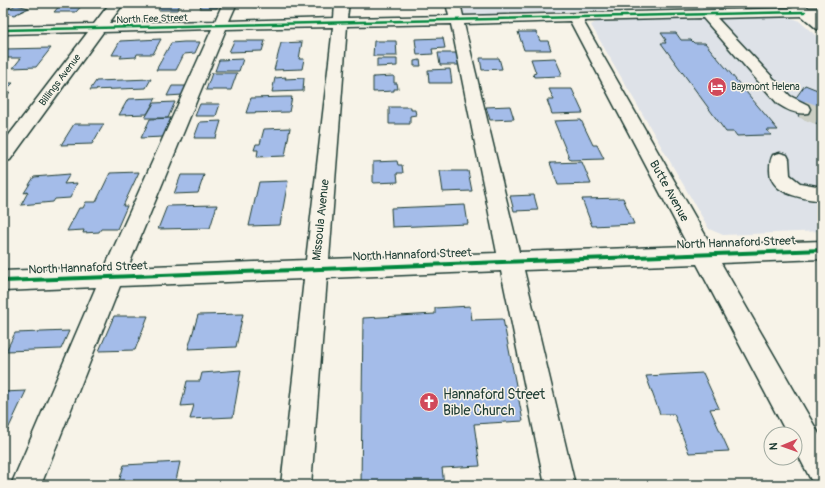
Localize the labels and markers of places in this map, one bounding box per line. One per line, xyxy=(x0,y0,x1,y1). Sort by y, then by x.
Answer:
hotel icon: Baymont Helena xyxy=(706,76,728,98)
place label: Baymont Helena xyxy=(731,81,800,93)
place label: Hannaford Street Bible Church xyxy=(443,386,546,419)
church icon: Hannaford Street Bible Church xyxy=(418,391,440,413)

